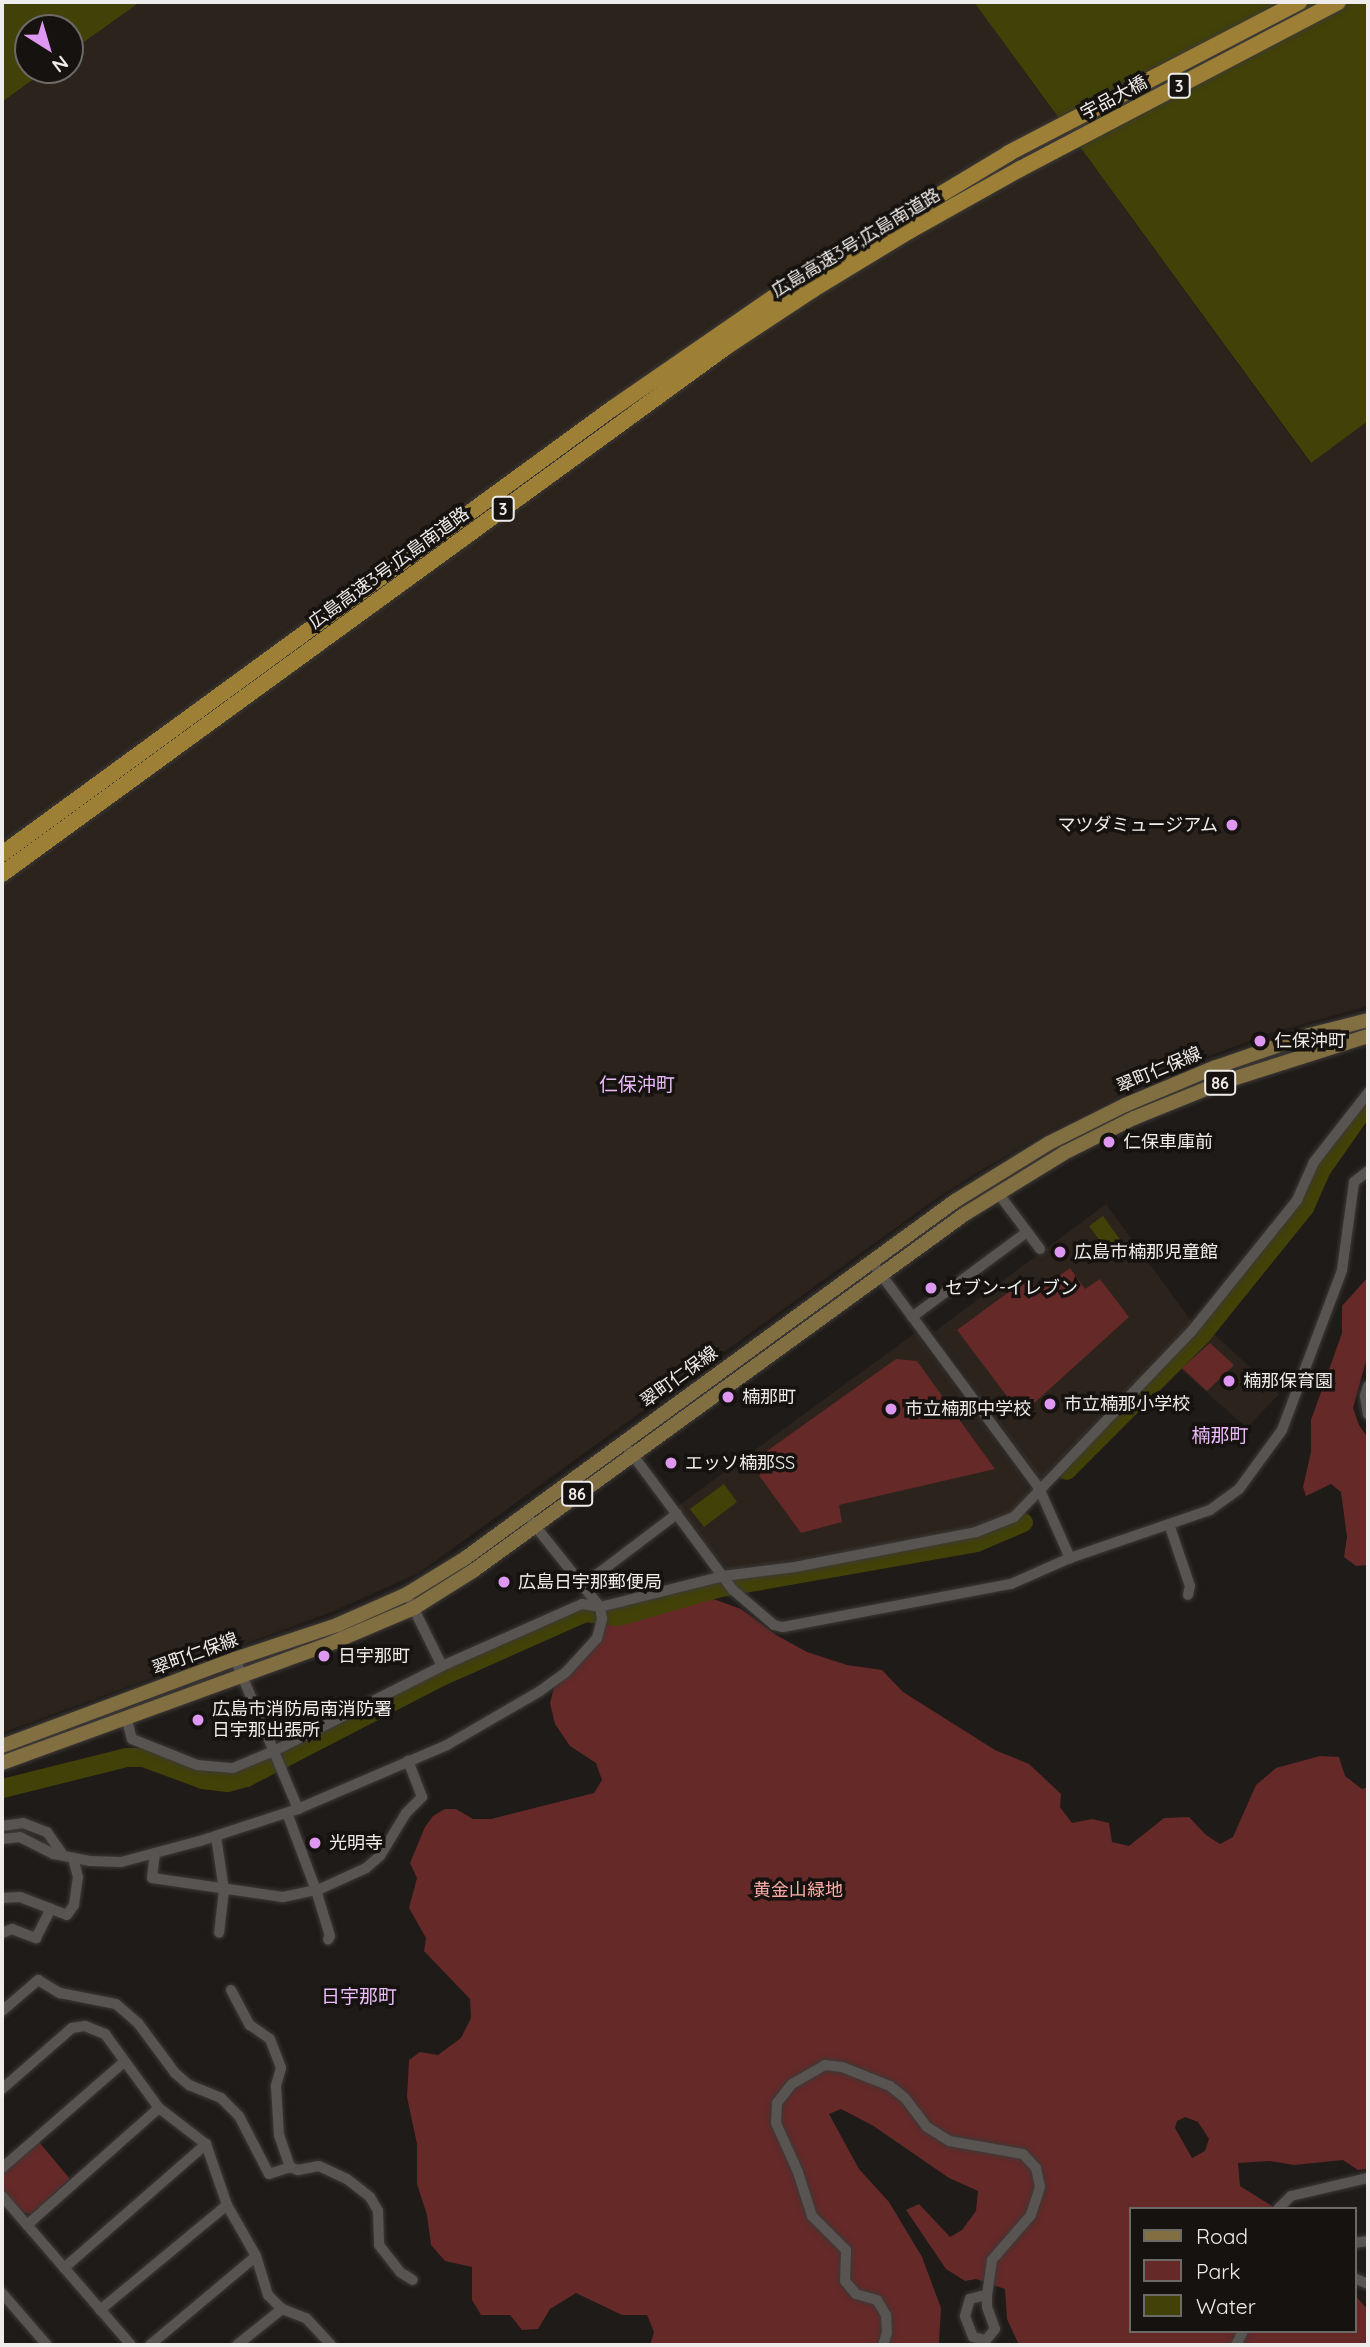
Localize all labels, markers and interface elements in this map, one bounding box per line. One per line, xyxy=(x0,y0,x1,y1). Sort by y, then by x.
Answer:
north arrow xyxy=(14,14,84,84)
text: N xyxy=(48,50,73,78)
street label: 宇品大橋 xyxy=(1077,72,1151,124)
road number: 3 xyxy=(1167,74,1191,99)
street label: 広島高速3号;広島南道路 xyxy=(768,184,944,302)
road number: 3 xyxy=(491,496,515,522)
street label: 広島高速3号;広島南道路 xyxy=(305,503,473,633)
place label: マツダミュージアム xyxy=(1056,814,1218,836)
marker: マツダミュージアム xyxy=(1224,817,1240,833)
place label: 仁保沖町 xyxy=(1274,1030,1346,1052)
marker: 仁保沖町 xyxy=(1252,1033,1268,1049)
street label: 翠町仁保線 xyxy=(1113,1042,1205,1098)
road number: 86 xyxy=(1202,1070,1238,1096)
district label: 仁保沖町 xyxy=(599,1074,675,1096)
place label: 仁保車庫前 xyxy=(1123,1131,1213,1153)
marker: 仁保車庫前 xyxy=(1101,1134,1117,1150)
place label: 広島市楠那児童館 xyxy=(1074,1241,1218,1263)
marker: 広島市楠那児童館 xyxy=(1052,1244,1068,1260)
place label: セブン-イレブン xyxy=(945,1277,1078,1299)
marker: セブン-イレブン xyxy=(923,1280,939,1296)
street label: 翠町仁保線 xyxy=(636,1342,722,1412)
place label: 楠那保育園 xyxy=(1243,1370,1333,1392)
marker: 楠那保育園 xyxy=(1221,1373,1237,1389)
place label: 楠那町 xyxy=(742,1386,796,1408)
marker: 楠那町 xyxy=(720,1389,736,1405)
place label: 市立楠那小学校 xyxy=(1064,1393,1190,1415)
marker: 市立楠那小学校 xyxy=(1042,1396,1058,1412)
place label: 市立楠那中学校 xyxy=(905,1398,1031,1420)
marker: 市立楠那中学校 xyxy=(883,1401,899,1417)
district label: 楠那町 xyxy=(1192,1425,1248,1447)
place label: エッソ楠那SS xyxy=(685,1452,795,1474)
marker: エッソ楠那SS xyxy=(663,1455,679,1471)
road number: 86 xyxy=(560,1482,594,1506)
place label: 広島日宇那郵便局 xyxy=(518,1571,662,1593)
marker: 広島日宇那郵便局 xyxy=(496,1574,512,1590)
street label: 翠町仁保線 xyxy=(149,1628,241,1680)
place label: 日宇那町 xyxy=(338,1645,410,1667)
marker: 日宇那町 xyxy=(316,1648,332,1664)
place label: 広島市消防局南消防署 日宇那出張所 xyxy=(212,1699,392,1742)
marker: 広島市消防局南消防署 日宇那出張所 xyxy=(190,1712,206,1728)
place label: 光明寺 xyxy=(329,1832,383,1854)
marker: 光明寺 xyxy=(307,1835,323,1851)
park label: 黄金山緑地 xyxy=(753,1879,843,1901)
district label: 日宇那町 xyxy=(321,1986,397,2008)
legend xyxy=(1128,2207,1356,2333)
text: Road xyxy=(1196,2223,1248,2249)
text: Park xyxy=(1196,2258,1240,2284)
text: Water xyxy=(1196,2293,1256,2319)

